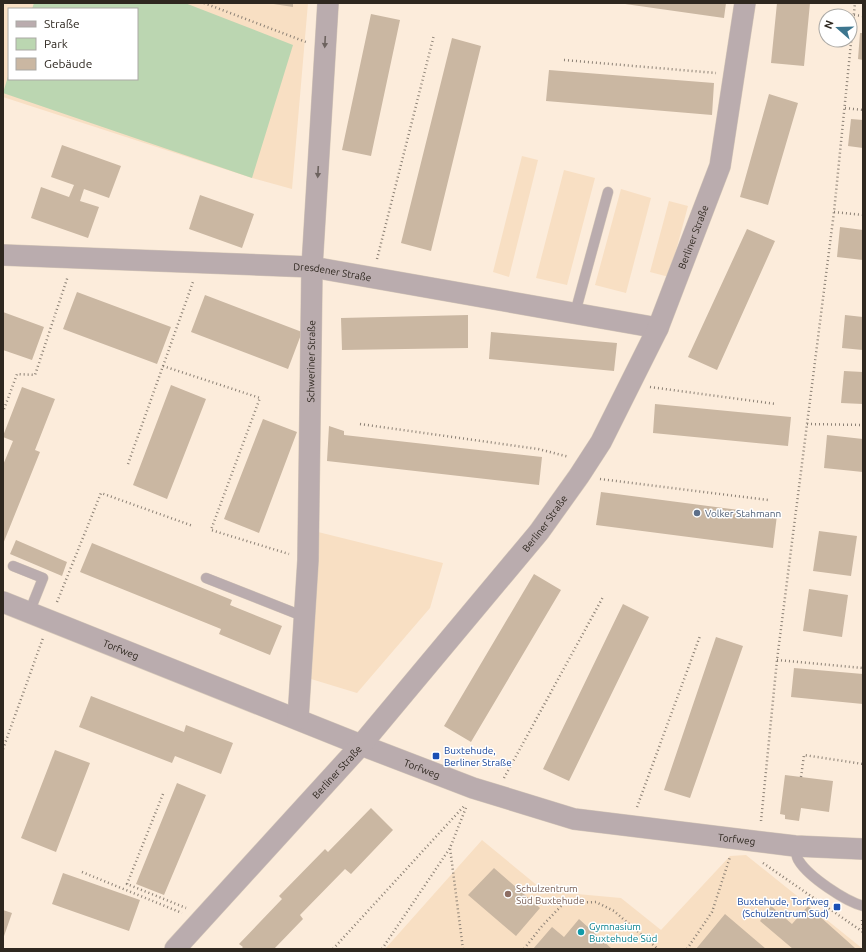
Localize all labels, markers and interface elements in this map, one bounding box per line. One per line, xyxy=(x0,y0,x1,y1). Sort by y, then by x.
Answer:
legend xyxy=(8,8,138,80)
north arrow xyxy=(818,8,858,48)
text: Straße xyxy=(44,17,80,30)
text: N xyxy=(822,19,836,30)
one-way arrow xyxy=(322,36,329,48)
text: Park xyxy=(44,37,68,50)
text: Gebäude xyxy=(44,57,92,70)
one-way arrow xyxy=(314,166,321,178)
street label: Berliner Straße xyxy=(676,203,711,271)
street label: Dresdener Straße xyxy=(293,261,372,283)
street label: Schweriner Straße xyxy=(305,320,317,402)
street label: Berliner Straße xyxy=(520,493,570,554)
marker: Volker Stahmann xyxy=(692,508,702,518)
place label: Volker Stahmann xyxy=(705,508,781,519)
street label: Torfweg xyxy=(101,637,140,662)
street label: Berliner Straße xyxy=(310,743,364,801)
place label: Buxtehude, Berliner Straße xyxy=(444,745,512,768)
marker: Buxtehude, Berliner Straße xyxy=(431,751,441,761)
street label: Torfweg xyxy=(402,757,442,781)
street label: Torfweg xyxy=(717,832,756,847)
place label: Schulzentrum Süd Buxtehude xyxy=(516,883,584,906)
marker: Schulzentrum Süd Buxtehude xyxy=(503,889,513,899)
place label: Buxtehude, Torfweg (Schulzentrum Süd) xyxy=(737,896,829,919)
marker: Buxtehude, Torfweg (Schulzentrum Süd) xyxy=(832,902,842,912)
place label: Gymnasium Buxtehude Süd xyxy=(589,921,658,944)
marker: Gymnasium Buxtehude Süd xyxy=(576,927,586,937)

